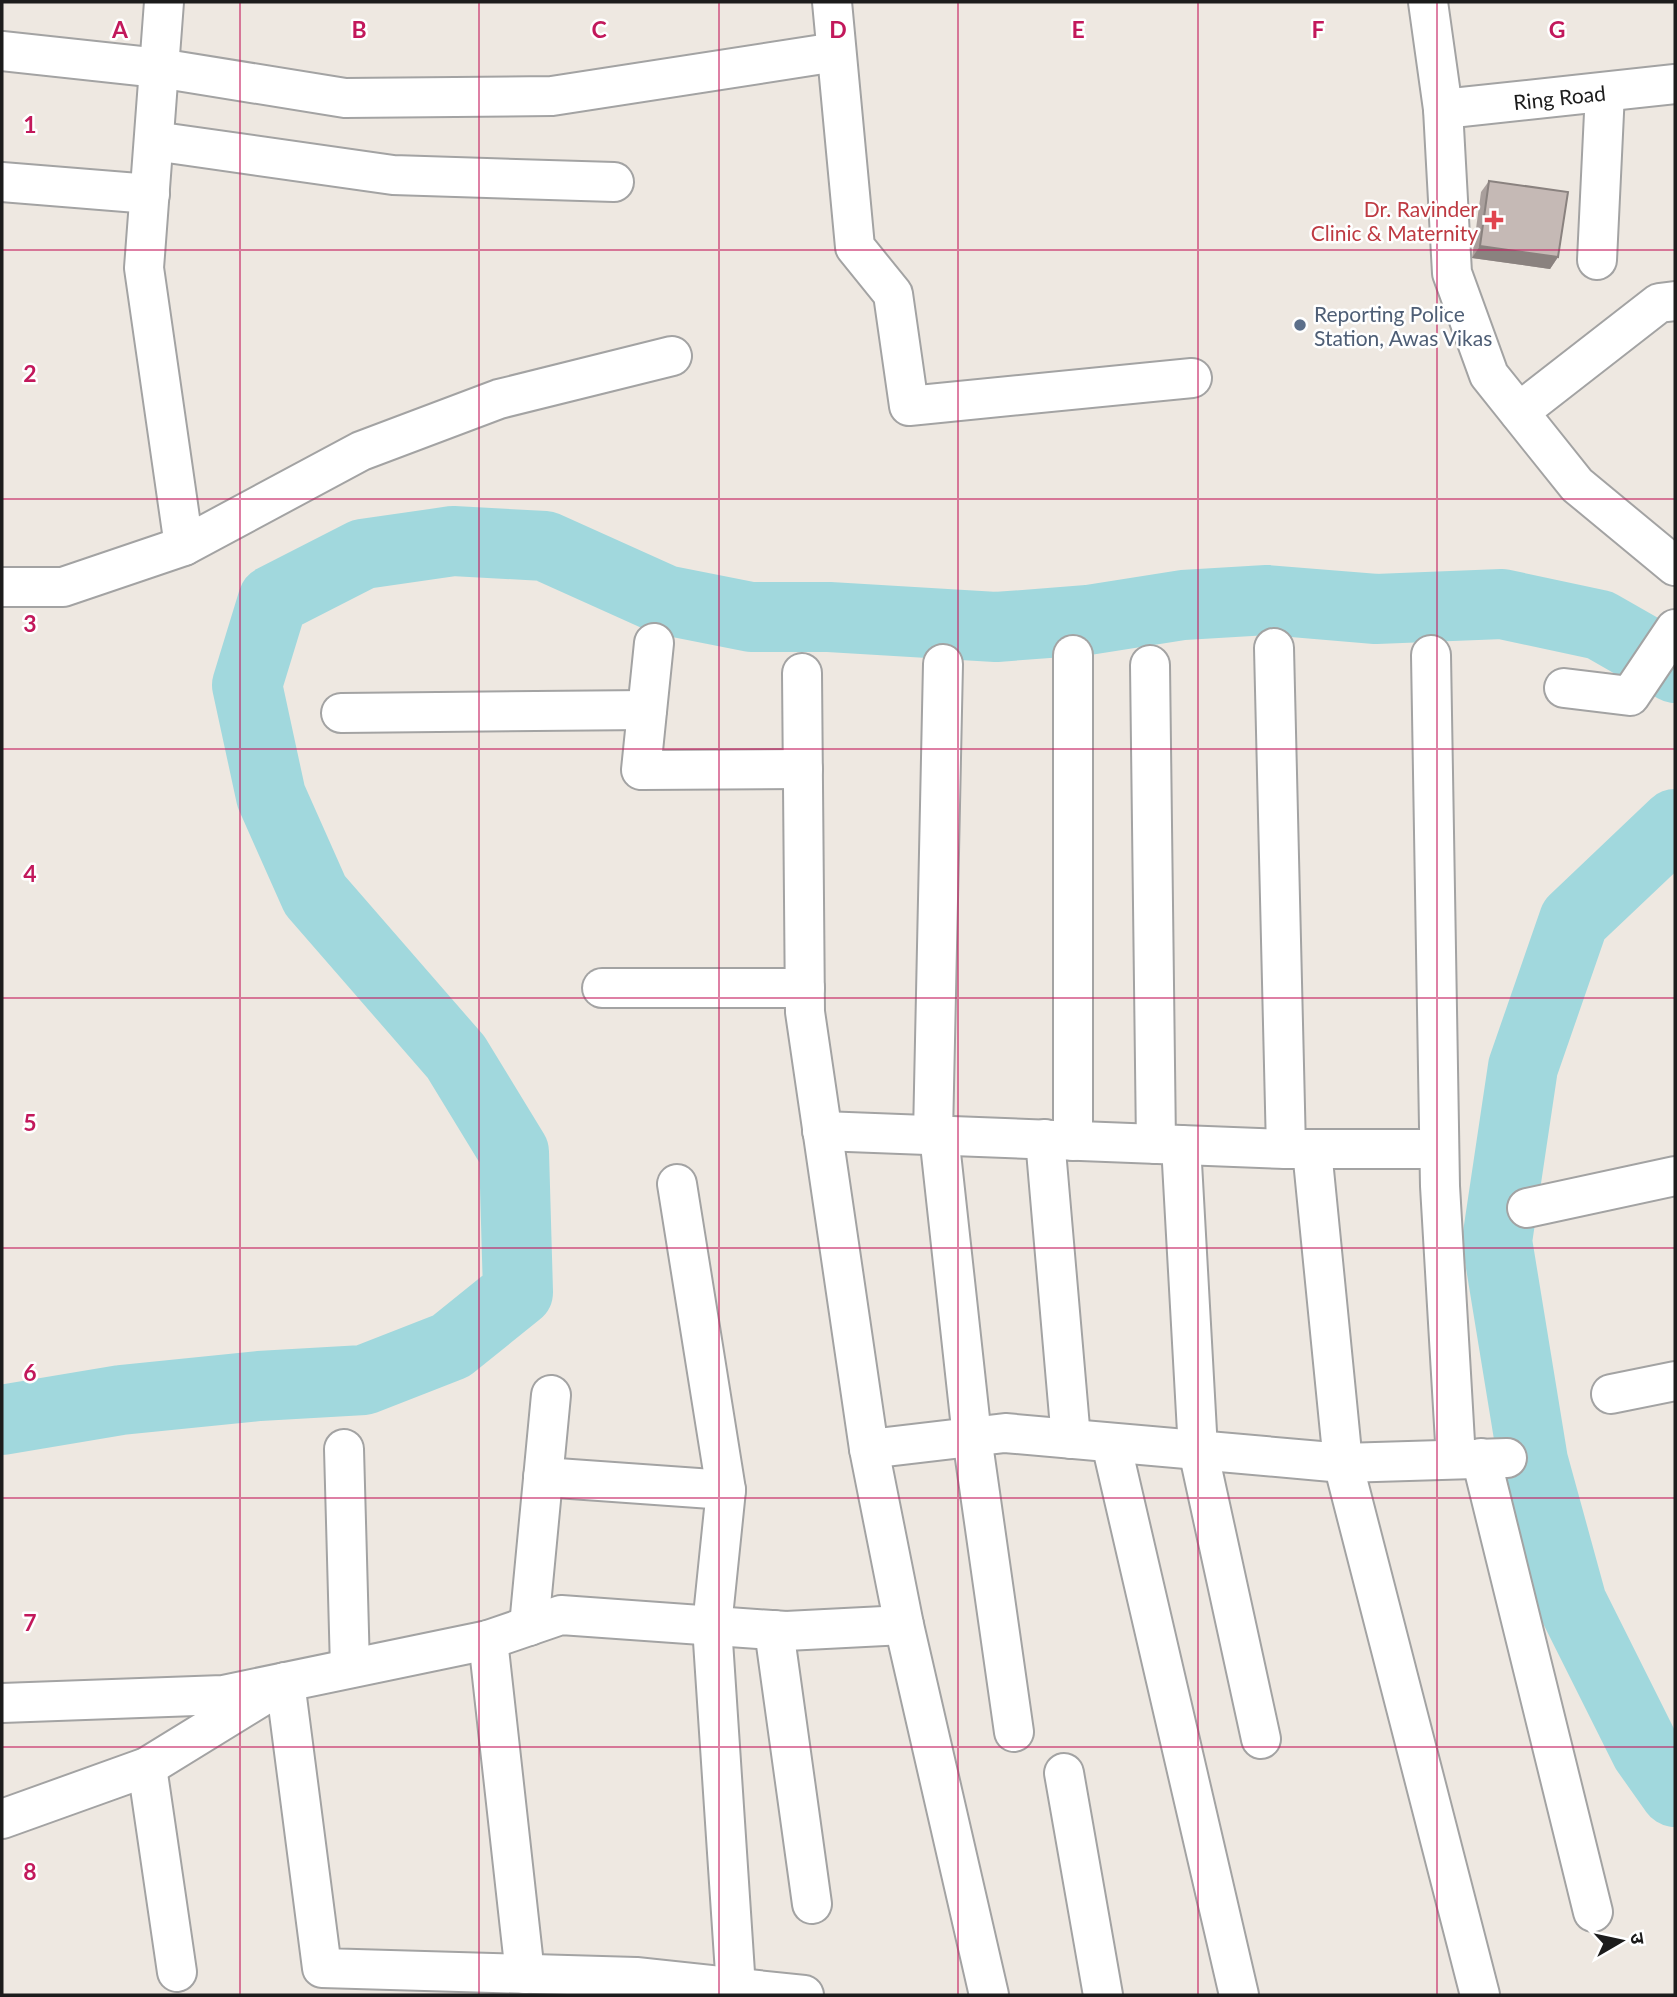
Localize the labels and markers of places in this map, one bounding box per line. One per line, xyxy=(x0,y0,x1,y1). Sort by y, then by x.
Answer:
place label: Dr. Ravinder Clinic & Maternity xyxy=(1311,196,1478,245)
marker: Dr. Ravinder Clinic & Maternity xyxy=(1484,210,1504,230)
place label: Reporting Police Station, Awas Vikas xyxy=(1314,301,1492,350)
marker: Reporting Police Station, Awas Vikas xyxy=(1292,317,1308,333)

